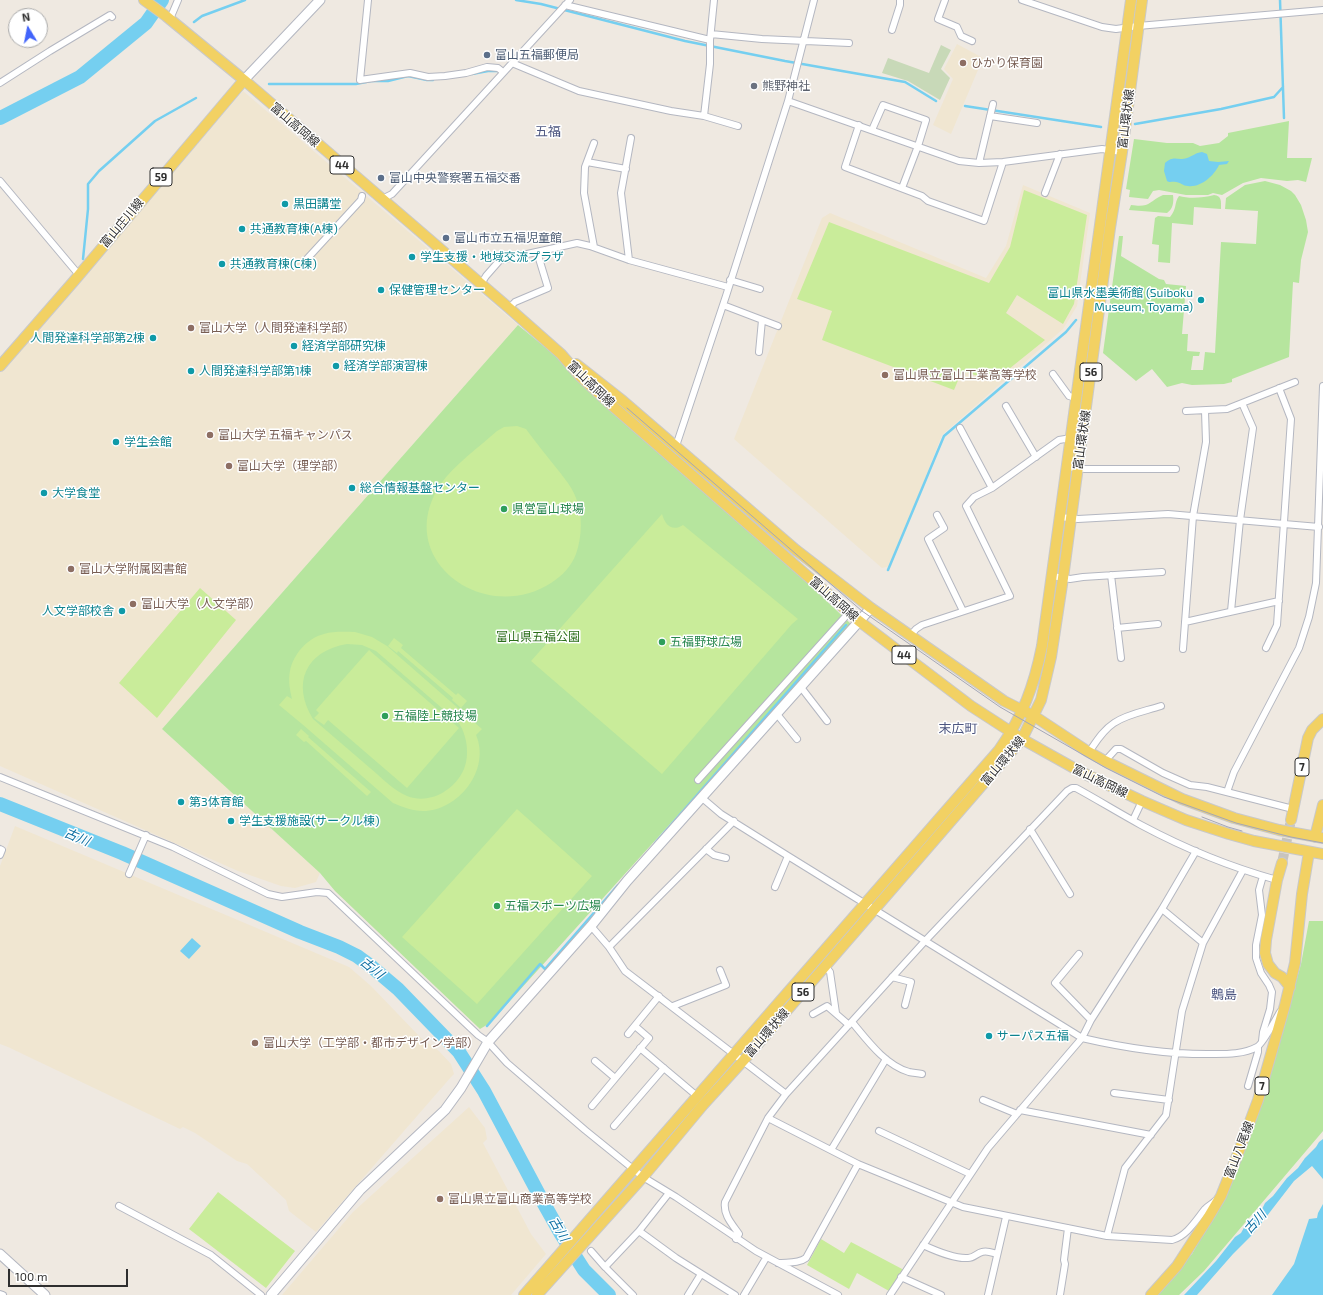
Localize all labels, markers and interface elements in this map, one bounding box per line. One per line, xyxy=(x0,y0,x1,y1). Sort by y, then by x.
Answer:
north arrow xyxy=(8,8,48,48)
text: N xyxy=(21,10,31,24)
place label: 富山五福郵便局 xyxy=(495,48,579,62)
marker: 富山五福郵便局 xyxy=(482,50,492,60)
place label: ひかり保育園 xyxy=(971,56,1043,70)
marker: ひかり保育園 xyxy=(958,58,968,68)
place label: 熊野神社 xyxy=(762,79,810,93)
marker: 熊野神社 xyxy=(749,81,759,91)
street label: 富山環状線 xyxy=(1115,88,1137,150)
street label: 富山高岡線 xyxy=(268,100,322,150)
district label: 五福 xyxy=(535,124,561,140)
road number: 44 xyxy=(330,156,354,174)
road number: 59 xyxy=(150,168,172,186)
place label: 富山中央警察署五福交番 xyxy=(389,171,521,185)
marker: 富山中央警察署五福交番 xyxy=(376,173,386,183)
street label: 富山庄川線 xyxy=(97,195,147,251)
place label: 黒田講堂 xyxy=(293,197,341,211)
marker: 黒田講堂 xyxy=(280,199,290,209)
place label: 共通教育棟(A棟) xyxy=(250,222,338,236)
marker: 共通教育棟(A棟) xyxy=(237,224,247,234)
place label: 富山市立五福児童館 xyxy=(454,231,562,245)
marker: 富山市立五福児童館 xyxy=(441,233,451,243)
place label: 学生支援・地域交流プラザ xyxy=(420,250,564,264)
marker: 学生支援・地域交流プラザ xyxy=(407,252,417,262)
place label: 共通教育棟(C棟) xyxy=(230,257,317,271)
marker: 共通教育棟(C棟) xyxy=(217,259,227,269)
place label: 保健管理センター xyxy=(389,283,485,297)
marker: 保健管理センター xyxy=(376,285,386,295)
place label: 富山県水墨美術館 (Suiboku Museum, Toyama) xyxy=(1047,286,1193,314)
marker: 富山県水墨美術館 (Suiboku Museum, Toyama) xyxy=(1196,295,1206,305)
place label: 富山大学（人間発達科学部） xyxy=(199,321,355,335)
marker: 富山大学（人間発達科学部） xyxy=(186,323,196,333)
place label: 人間発達科学部第2棟 xyxy=(30,331,145,345)
marker: 人間発達科学部第2棟 xyxy=(148,333,158,343)
place label: 経済学部研究棟 xyxy=(302,339,386,353)
marker: 経済学部研究棟 xyxy=(289,341,299,351)
street label: 富山高岡線 xyxy=(564,358,618,410)
place label: 経済学部演習棟 xyxy=(344,359,428,373)
marker: 経済学部演習棟 xyxy=(331,361,341,371)
road number: 56 xyxy=(1080,363,1102,381)
place label: 人間発達科学部第1棟 xyxy=(199,364,312,378)
marker: 人間発達科学部第1棟 xyxy=(186,366,196,376)
place label: 富山県立富山工業高等学校 xyxy=(893,368,1037,382)
marker: 富山県立富山工業高等学校 xyxy=(880,370,890,380)
street label: 富山環状線 xyxy=(1071,409,1093,471)
place label: 富山大学 五福キャンパス xyxy=(218,428,353,442)
marker: 富山大学 五福キャンパス xyxy=(205,430,215,440)
place label: 学生会館 xyxy=(124,435,172,449)
marker: 学生会館 xyxy=(111,437,121,447)
place label: 富山大学（理学部） xyxy=(237,459,345,473)
marker: 富山大学（理学部） xyxy=(224,461,234,471)
place label: 総合情報基盤センター xyxy=(360,481,480,495)
marker: 総合情報基盤センター xyxy=(347,483,357,493)
place label: 大学食堂 xyxy=(52,486,100,500)
marker: 大学食堂 xyxy=(39,488,49,498)
place label: 県営富山球場 xyxy=(512,502,584,516)
marker: 県営富山球場 xyxy=(499,504,509,514)
place label: 富山大学附属図書館 xyxy=(79,562,187,576)
marker: 富山大学附属図書館 xyxy=(66,564,76,574)
street label: 富山高岡線 xyxy=(807,574,861,624)
place label: 富山大学（人文学部） xyxy=(141,597,261,611)
marker: 富山大学（人文学部） xyxy=(128,599,138,609)
place label: 人文学部校舎 xyxy=(42,604,114,618)
marker: 人文学部校舎 xyxy=(117,606,127,616)
park label: 富山県五福公園 xyxy=(496,630,580,644)
place label: 五福野球広場 xyxy=(670,635,742,649)
marker: 五福野球広場 xyxy=(657,637,667,647)
road number: 44 xyxy=(892,646,916,664)
place label: 五福陸上競技場 xyxy=(393,709,477,723)
marker: 五福陸上競技場 xyxy=(380,711,390,721)
district label: 末広町 xyxy=(939,721,977,737)
street label: 富山環状線 xyxy=(978,733,1028,789)
road number: 7 xyxy=(1295,758,1309,776)
street label: 富山高岡線 xyxy=(1070,761,1130,801)
place label: 第3体育館 xyxy=(189,795,244,809)
marker: 第3体育館 xyxy=(176,797,186,807)
place label: 学生支援施設(サークル棟) xyxy=(239,814,380,828)
marker: 学生支援施設(サークル棟) xyxy=(226,816,236,826)
water label: 古川 xyxy=(62,825,92,849)
place label: 五福スポーツ広場 xyxy=(505,899,601,913)
marker: 五福スポーツ広場 xyxy=(492,901,502,911)
water label: 古川 xyxy=(357,954,387,982)
road number: 56 xyxy=(792,983,814,1001)
district label: 鵯島 xyxy=(1211,987,1237,1003)
street label: 富山環状線 xyxy=(742,1006,792,1060)
place label: サーパス五福 xyxy=(997,1029,1069,1043)
marker: サーパス五福 xyxy=(984,1031,994,1041)
place label: 富山大学（工学部・都市デザイン学部） xyxy=(263,1036,479,1050)
marker: 富山大学（工学部・都市デザイン学部） xyxy=(250,1038,260,1048)
road number: 7 xyxy=(1255,1077,1269,1095)
street label: 富山八尾線 xyxy=(1222,1119,1256,1181)
place label: 富山県立富山商業高等学校 xyxy=(448,1192,592,1206)
marker: 富山県立富山商業高等学校 xyxy=(435,1194,445,1204)
water label: 古川 xyxy=(1241,1207,1269,1237)
water label: 古川 xyxy=(546,1214,572,1244)
scale bar xyxy=(10,1261,130,1287)
text: 100 m xyxy=(15,1269,47,1283)

